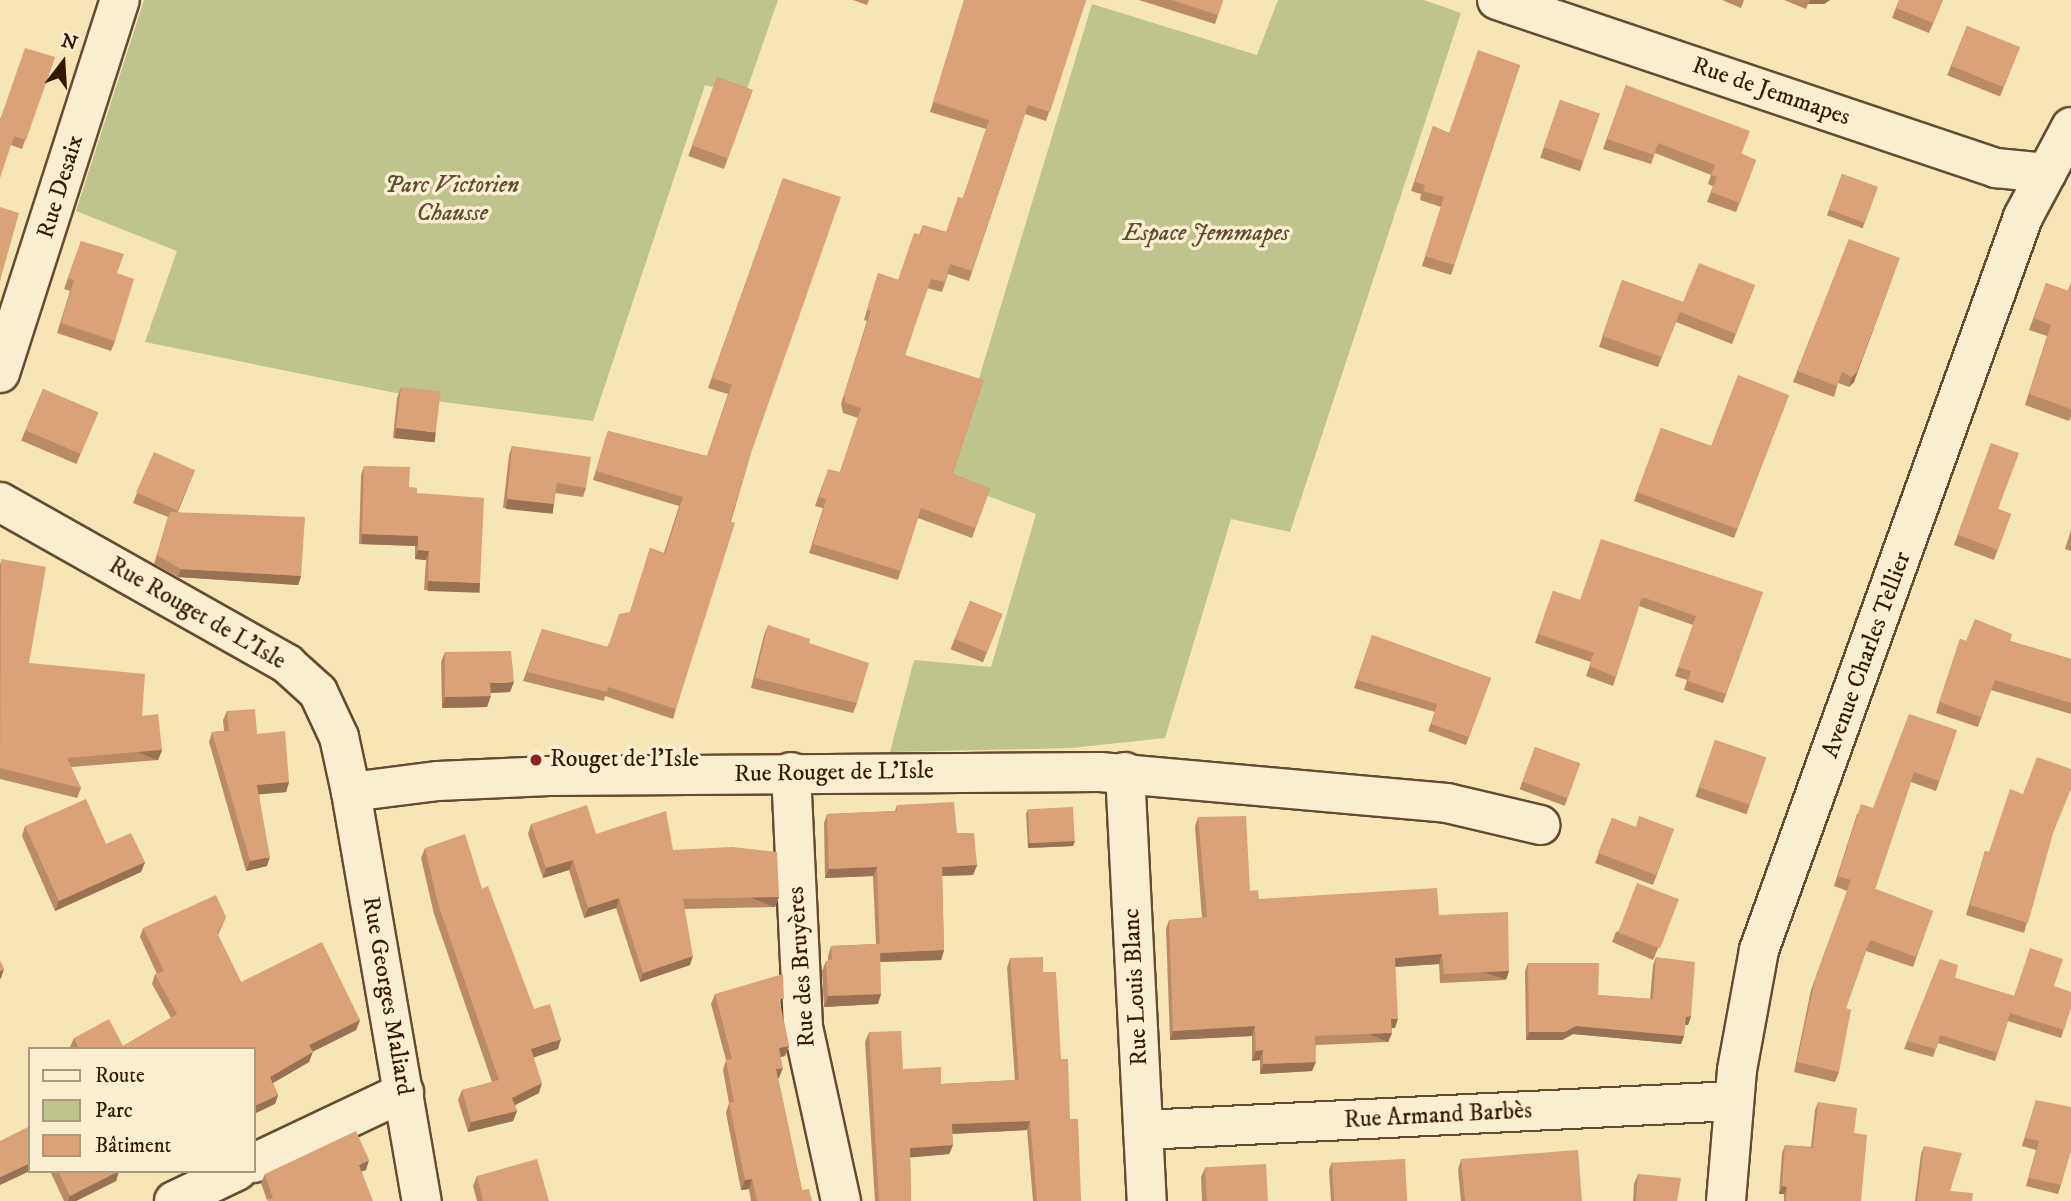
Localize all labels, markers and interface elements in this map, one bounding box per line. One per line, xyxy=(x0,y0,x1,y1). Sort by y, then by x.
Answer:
north arrow xyxy=(28,28,98,98)
text: N xyxy=(58,29,80,56)
street label: Rue de Jemmapes xyxy=(1688,52,1854,132)
street label: Rue Desaix xyxy=(32,132,90,242)
park label: Parc Victorien Chausse xyxy=(385,172,519,228)
park label: Espace Jemmapes xyxy=(1123,220,1289,248)
street label: Avenue Charles Tellier xyxy=(1816,548,1918,762)
street label: Rue Rouget de L'Isle xyxy=(103,552,291,676)
place label: Rouget de l'Isle xyxy=(550,746,699,774)
marker: Rouget de l'Isle xyxy=(528,752,544,768)
street label: Rue Rouget de L'Isle xyxy=(734,757,934,789)
street label: Rue des Bruyères xyxy=(782,885,822,1049)
street label: Rue Georges Maliard xyxy=(355,894,419,1098)
street label: Rue Louis Blanc xyxy=(1117,907,1155,1067)
legend xyxy=(28,1047,256,1173)
text: Route xyxy=(95,1063,145,1089)
street label: Rue Armand Barbès xyxy=(1343,1097,1533,1135)
text: Parc xyxy=(95,1098,133,1124)
text: Bâtiment xyxy=(95,1133,171,1159)

